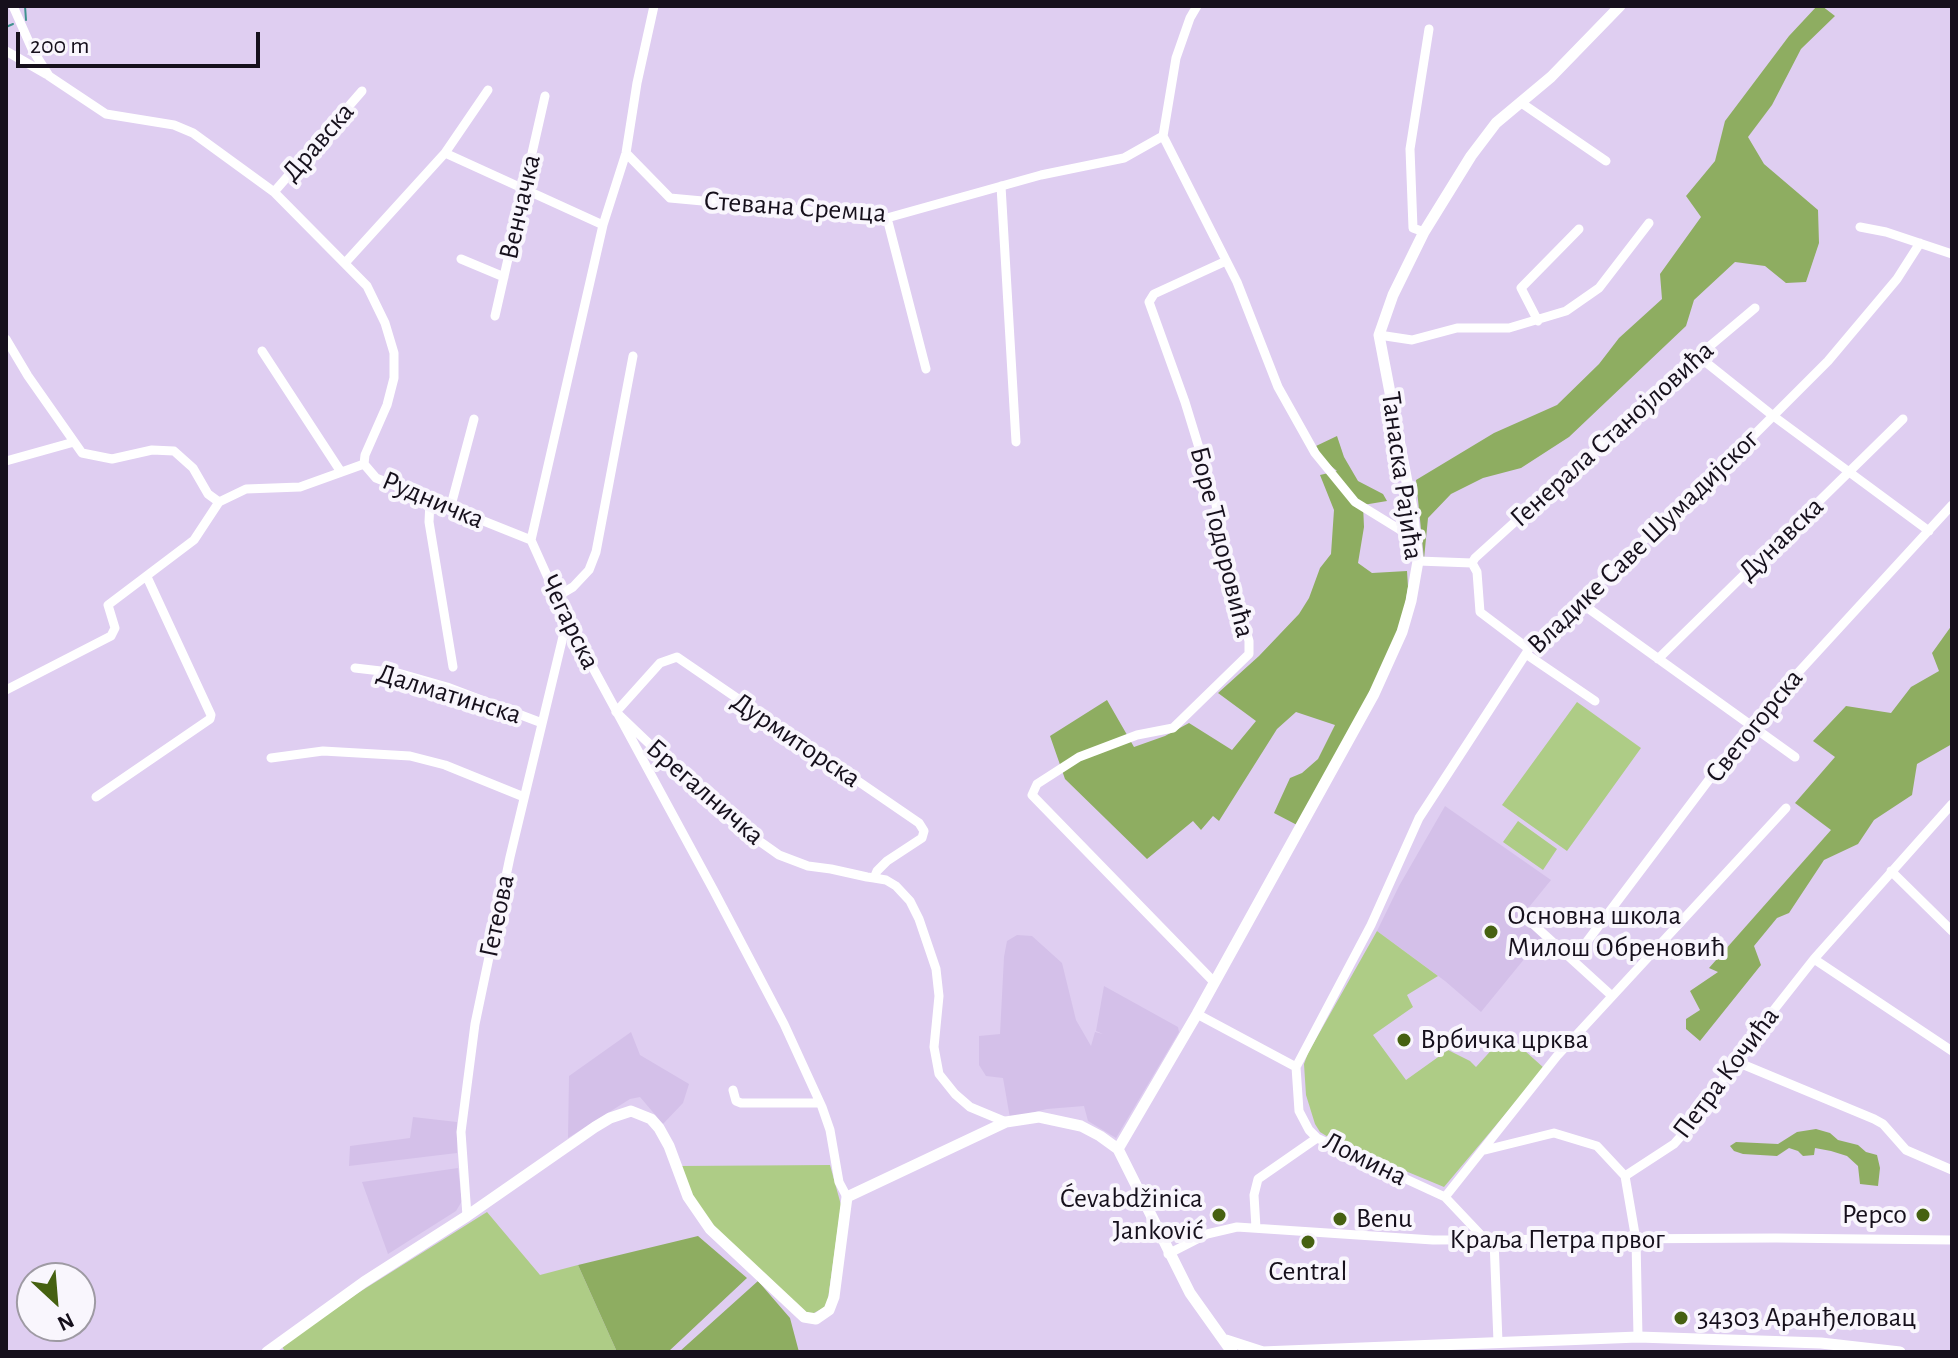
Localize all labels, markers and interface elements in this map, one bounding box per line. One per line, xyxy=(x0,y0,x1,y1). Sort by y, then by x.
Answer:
scale bar xyxy=(20,16,264,66)
text: 200 m xyxy=(30,34,89,58)
street label: Дравска xyxy=(274,95,362,189)
street label: Венчачка xyxy=(492,151,548,263)
street label: Стевана Сремца xyxy=(703,184,887,230)
street label: Генерала Станојловића xyxy=(1503,334,1721,534)
street label: Танаска Рајића xyxy=(1374,390,1430,562)
street label: Владике Саве Шумадијског xyxy=(1520,423,1766,661)
street label: Боре Тодоровића xyxy=(1182,443,1262,641)
street label: Рудничка xyxy=(377,464,489,536)
street label: Дунавска xyxy=(1731,490,1831,588)
street label: Чегарска xyxy=(533,569,607,675)
street label: Далматинска xyxy=(373,656,525,732)
street label: Светогорска xyxy=(1698,662,1810,790)
street label: Дурмиторска xyxy=(725,685,867,795)
street label: Брегалничка xyxy=(639,732,771,852)
street label: Гетеова xyxy=(472,871,522,961)
place label: Основна школа Милош Обреновић xyxy=(1507,899,1726,965)
marker: Основна школа Милош Обреновић xyxy=(1482,923,1500,941)
street label: Петра Кочића xyxy=(1665,1000,1787,1146)
place label: Врбичка црква xyxy=(1420,1023,1588,1057)
marker: Врбичка црква xyxy=(1395,1031,1413,1049)
street label: Ломина xyxy=(1318,1124,1412,1194)
place label: Ćevabdžinica Janković xyxy=(1060,1182,1203,1248)
place label: Pepco xyxy=(1842,1198,1907,1232)
place label: Benu xyxy=(1356,1202,1412,1236)
marker: Ćevabdžinica Janković xyxy=(1210,1206,1228,1224)
marker: Pepco xyxy=(1914,1206,1932,1224)
marker: Benu xyxy=(1331,1210,1349,1228)
street label: Краља Петра првог xyxy=(1449,1223,1665,1257)
marker: Central xyxy=(1299,1233,1317,1251)
place label: Central xyxy=(1269,1255,1347,1289)
north arrow xyxy=(16,1262,96,1342)
place label: 34303 Аранђеловац xyxy=(1697,1301,1916,1335)
text: N xyxy=(54,1309,77,1335)
marker: 34303 Аранђеловац xyxy=(1672,1309,1690,1327)

